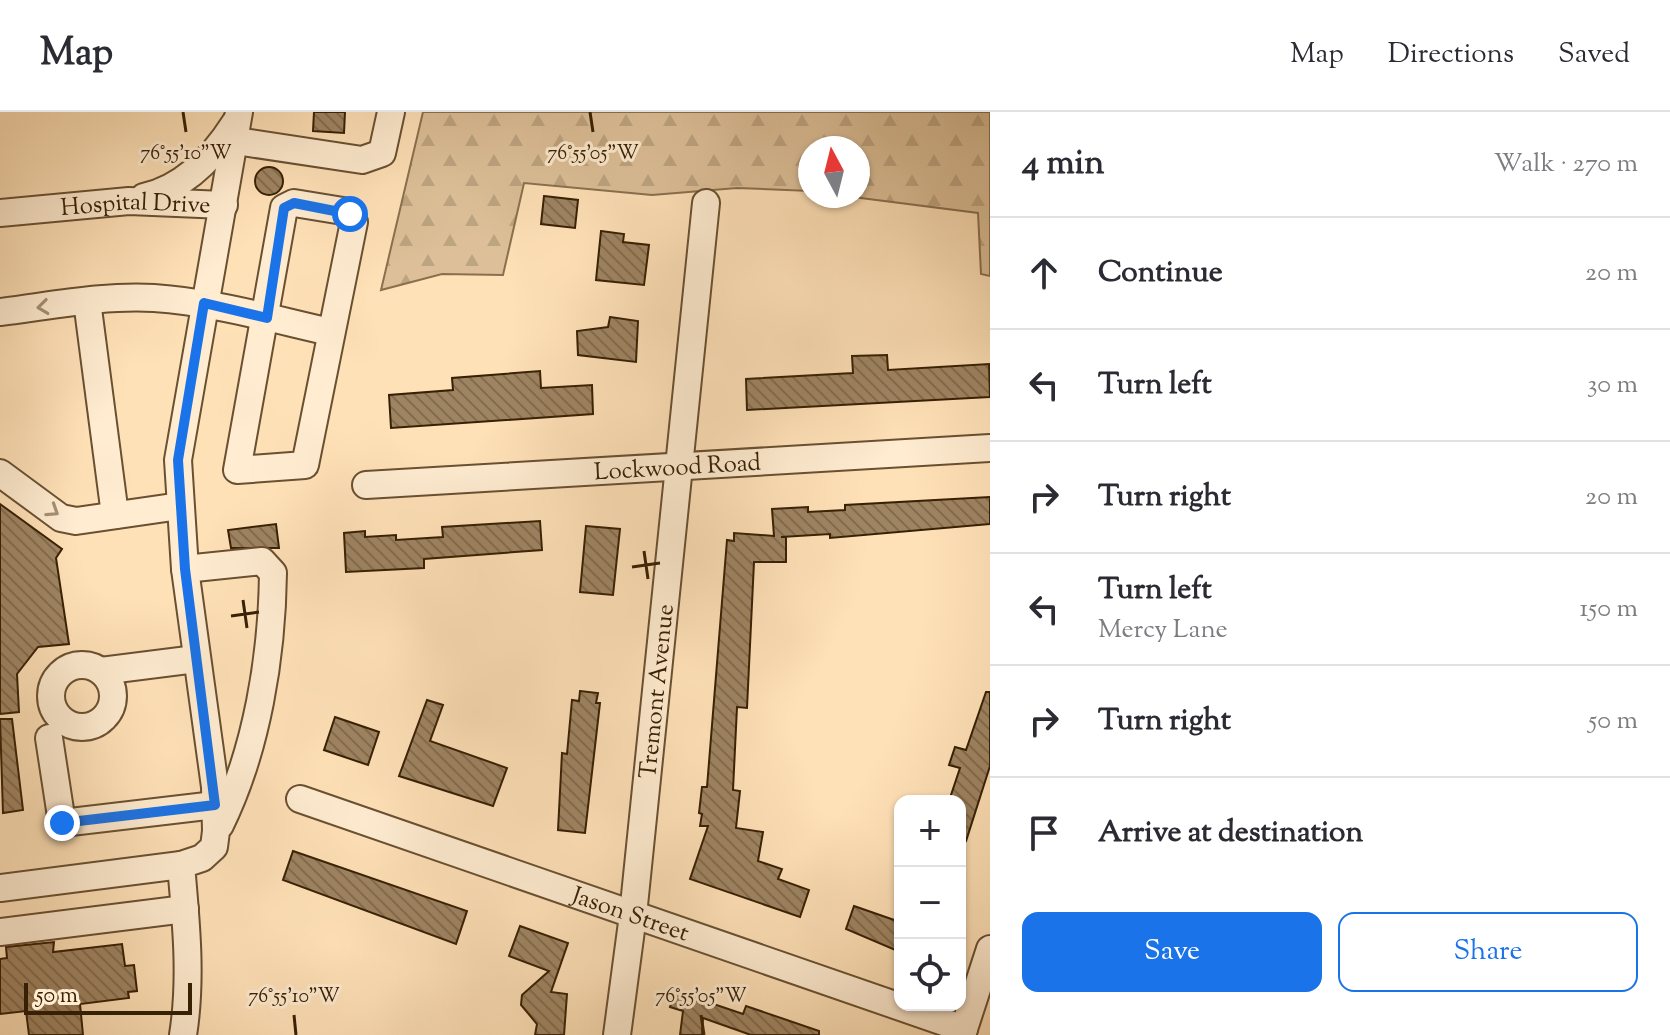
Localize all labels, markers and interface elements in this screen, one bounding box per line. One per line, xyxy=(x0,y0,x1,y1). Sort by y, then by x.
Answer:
text: Map xyxy=(40,28,113,82)
text: Map xyxy=(1290,35,1344,75)
text: Directions xyxy=(1388,35,1514,75)
text: Saved xyxy=(1558,35,1630,75)
north arrow xyxy=(798,136,870,208)
text: 76°55'10"W xyxy=(140,140,232,169)
text: 76°55'05"W xyxy=(547,140,639,169)
text: 4 min xyxy=(1022,140,1104,189)
text: Walk · 270 m xyxy=(1494,146,1638,183)
street label: Hospital Drive xyxy=(59,186,211,226)
route start xyxy=(332,196,368,232)
icon: ahead xyxy=(1022,251,1066,295)
text: Continue xyxy=(1098,252,1223,295)
text: 20 m xyxy=(1585,255,1638,292)
one-way arrow xyxy=(36,298,49,315)
icon: left xyxy=(1022,363,1066,407)
text: Turn left xyxy=(1098,364,1212,407)
text: 30 m xyxy=(1587,367,1638,404)
street label: Lockwood Road xyxy=(593,447,762,490)
icon: right xyxy=(1022,475,1066,519)
text: Turn right xyxy=(1098,476,1231,519)
text: 20 m xyxy=(1585,479,1638,516)
one-way arrow xyxy=(44,501,59,516)
text: Turn left xyxy=(1098,569,1212,612)
icon: left xyxy=(1022,587,1066,631)
text: 150 m xyxy=(1579,591,1638,628)
street label: Tremont Avenue xyxy=(632,603,684,780)
text: Mercy Lane xyxy=(1098,612,1228,649)
icon: right xyxy=(1022,699,1066,743)
text: Turn right xyxy=(1098,700,1231,743)
text: 50 m xyxy=(1588,703,1638,740)
map controls xyxy=(894,795,966,1011)
button: + xyxy=(894,795,966,867)
route end xyxy=(44,805,80,841)
icon: arrive xyxy=(1022,811,1066,855)
text: Arrive at destination xyxy=(1098,812,1363,855)
button: − xyxy=(894,867,966,939)
street label: Jason Street xyxy=(565,879,693,951)
button: Save xyxy=(1022,912,1322,992)
button: Share xyxy=(1338,912,1638,992)
button: locate xyxy=(894,939,966,1011)
scale bar xyxy=(24,979,192,1015)
text: 50 m xyxy=(36,981,78,1013)
text: 76°55'10"W xyxy=(248,983,340,1012)
text: 76°55'05"W xyxy=(655,983,747,1012)

